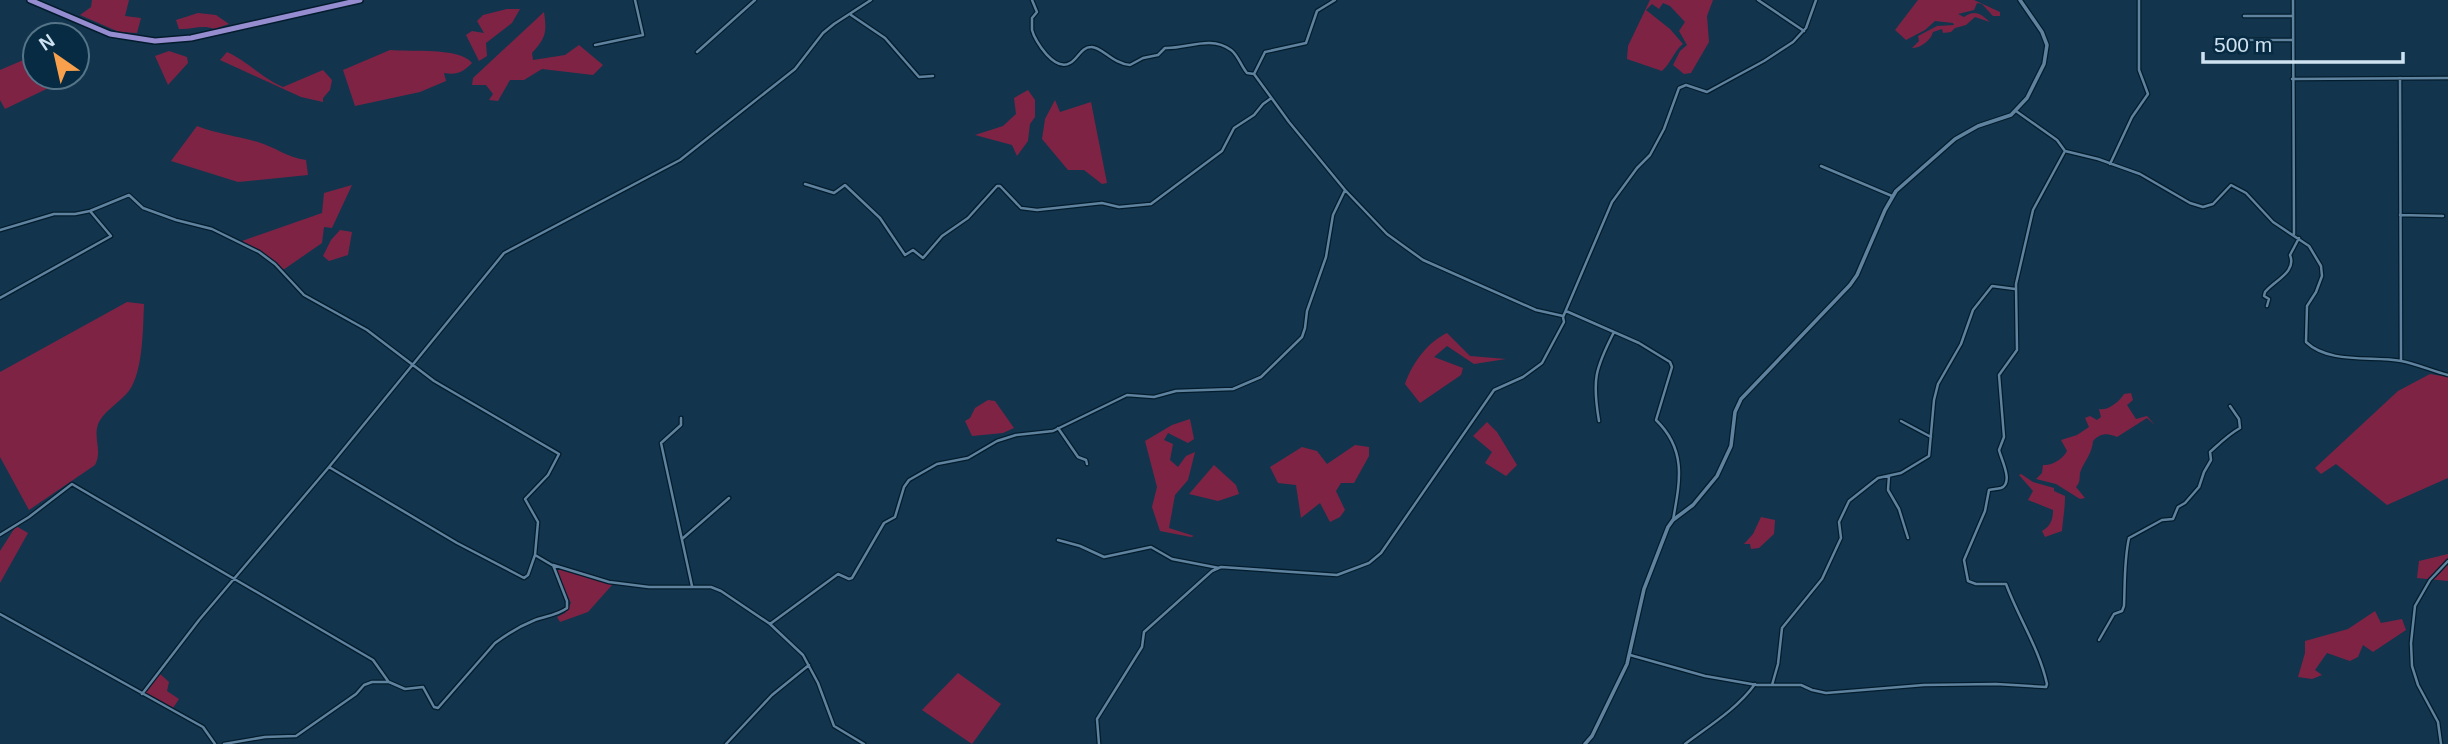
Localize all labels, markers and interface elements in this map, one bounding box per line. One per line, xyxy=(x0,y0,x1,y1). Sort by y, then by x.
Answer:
north arrow xyxy=(21,21,91,91)
scale bar xyxy=(2203,21,2402,65)
text: N xyxy=(35,30,58,55)
text: 500 m xyxy=(2214,33,2272,56)

